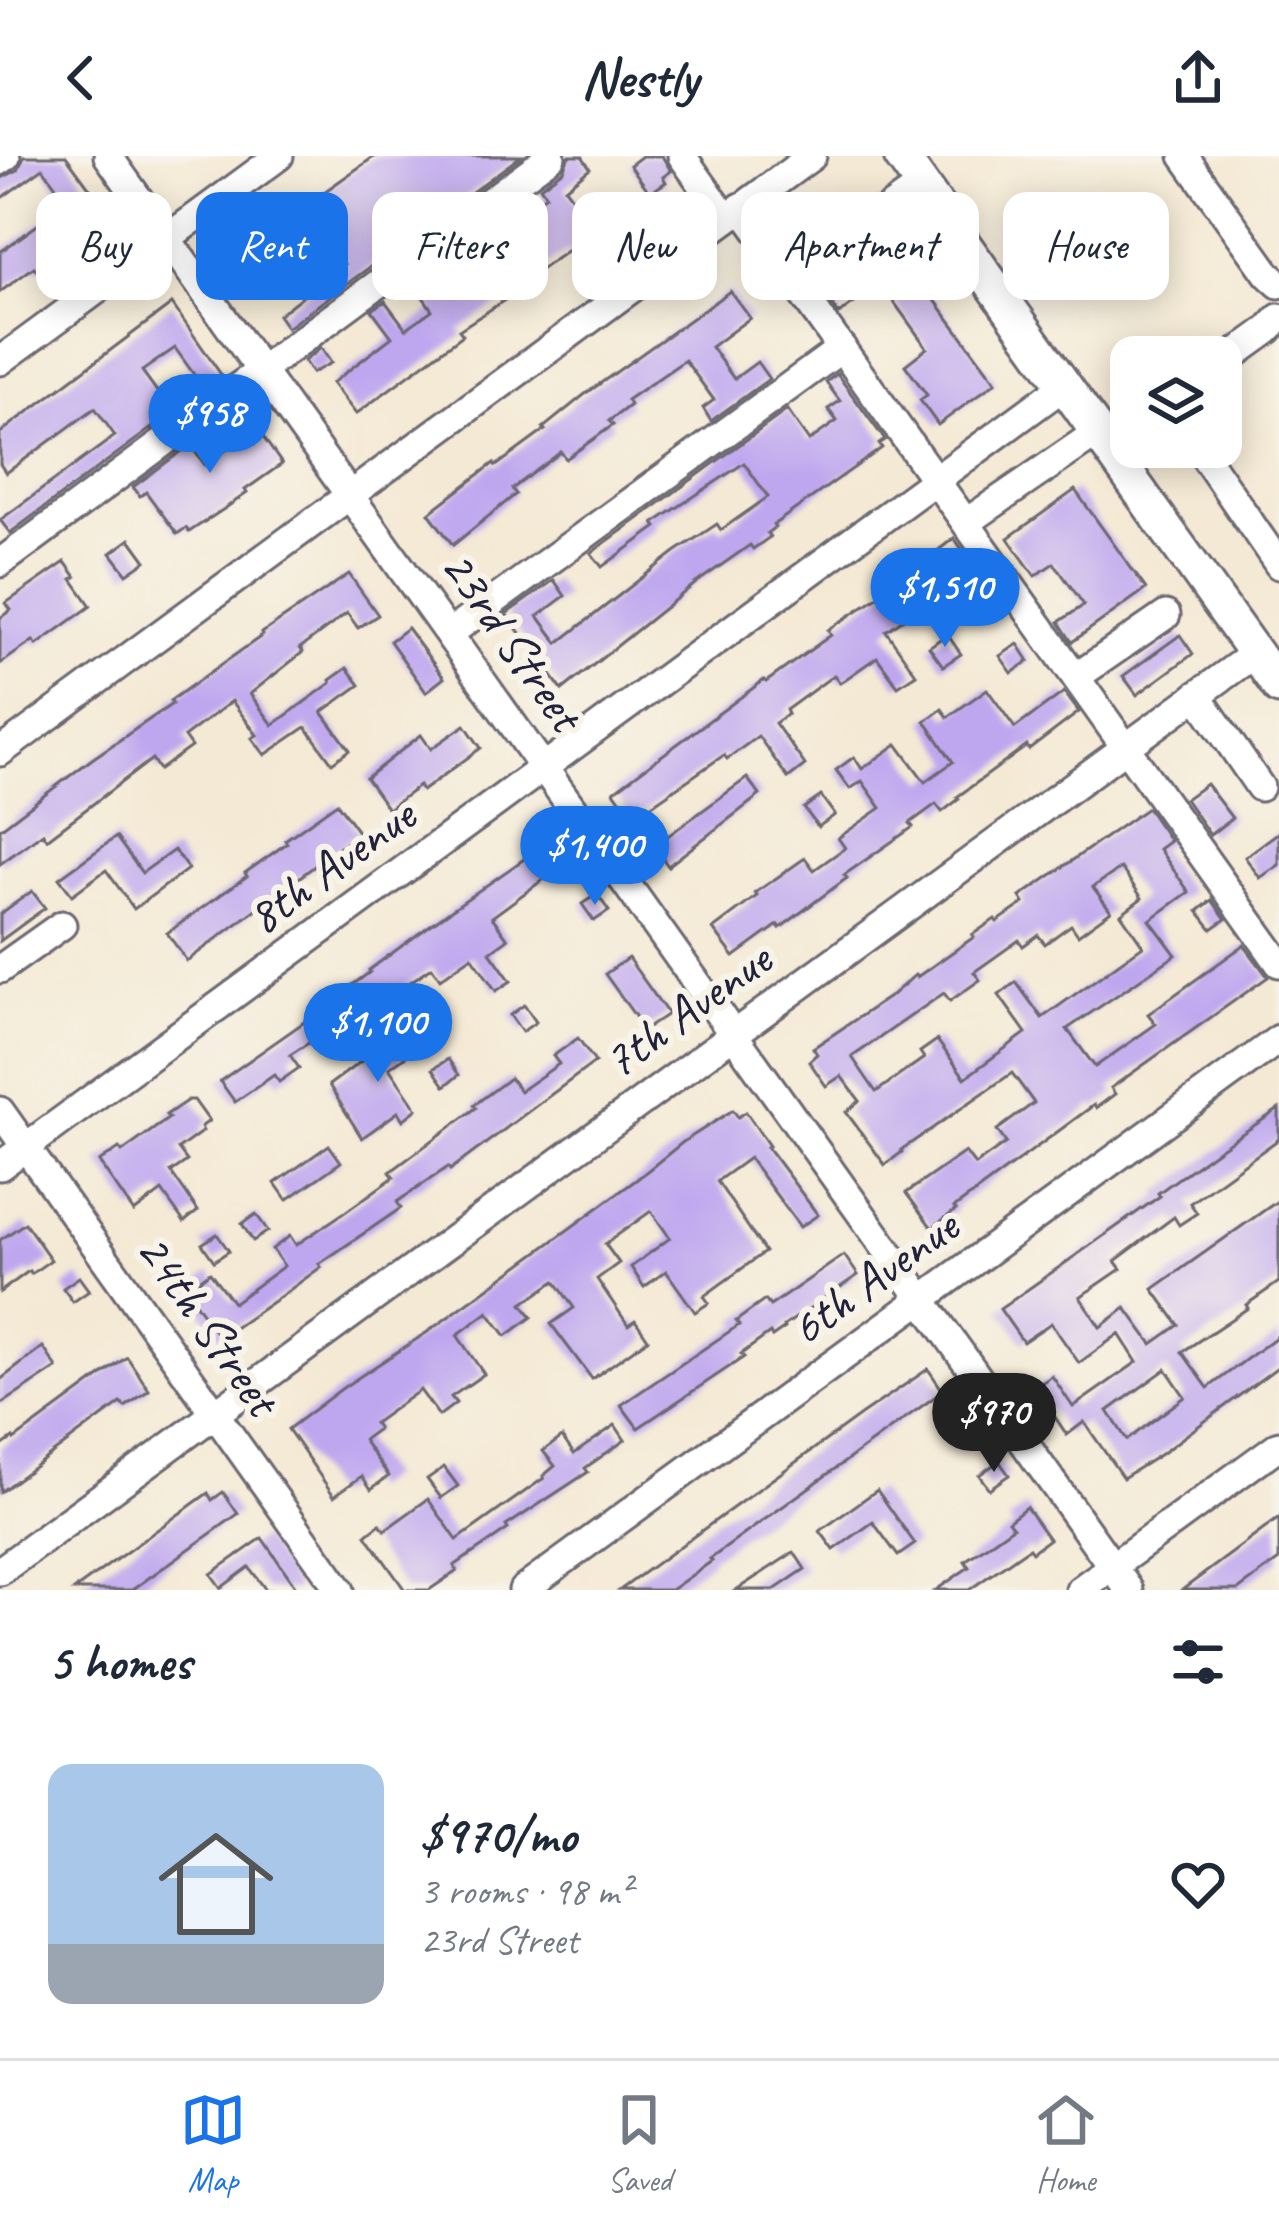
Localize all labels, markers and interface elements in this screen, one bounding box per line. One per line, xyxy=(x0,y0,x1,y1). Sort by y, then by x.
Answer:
text: Nestly xyxy=(581,44,698,112)
icon: back xyxy=(48,45,114,111)
icon: share xyxy=(1165,45,1231,111)
chip: Buy xyxy=(36,192,172,300)
chip: Rent xyxy=(196,192,348,300)
chip: Filters xyxy=(372,192,548,300)
chip: New xyxy=(572,192,717,300)
chip: Apartment xyxy=(741,192,979,300)
chip: House xyxy=(1003,192,1169,300)
map controls xyxy=(1110,336,1242,468)
button: layers xyxy=(1110,336,1242,468)
pin: $958 xyxy=(139,374,281,476)
text: $958 xyxy=(175,388,245,437)
street label: 23rd Street xyxy=(427,537,601,747)
pin: $1,510 xyxy=(847,548,1043,650)
text: $1,510 xyxy=(898,562,992,611)
street label: 8th Avenue xyxy=(234,781,430,948)
pin: $1,400 xyxy=(497,806,693,908)
text: $1,400 xyxy=(547,820,643,869)
street label: 7th Avenue xyxy=(590,925,786,1092)
pin: $1,100 xyxy=(280,983,476,1085)
text: $1,100 xyxy=(330,997,426,1046)
street label: 6th Avenue xyxy=(777,1192,973,1359)
street label: 24th Street xyxy=(122,1220,297,1431)
pin: $970 xyxy=(923,1373,1065,1475)
text: $970 xyxy=(959,1387,1029,1436)
icon: filters xyxy=(1165,1629,1231,1695)
text: 5 homes xyxy=(48,1630,191,1694)
text: $970/mo xyxy=(420,1803,576,1867)
icon: home xyxy=(144,1812,288,1956)
icon: heart xyxy=(1165,1851,1231,1917)
text: 3 rooms · 98 m² xyxy=(420,1867,631,1916)
text: 23rd Street xyxy=(420,1916,578,1965)
tab: Map xyxy=(180,2087,246,2201)
tab: Saved xyxy=(606,2087,672,2201)
tab: Home xyxy=(1033,2087,1099,2201)

